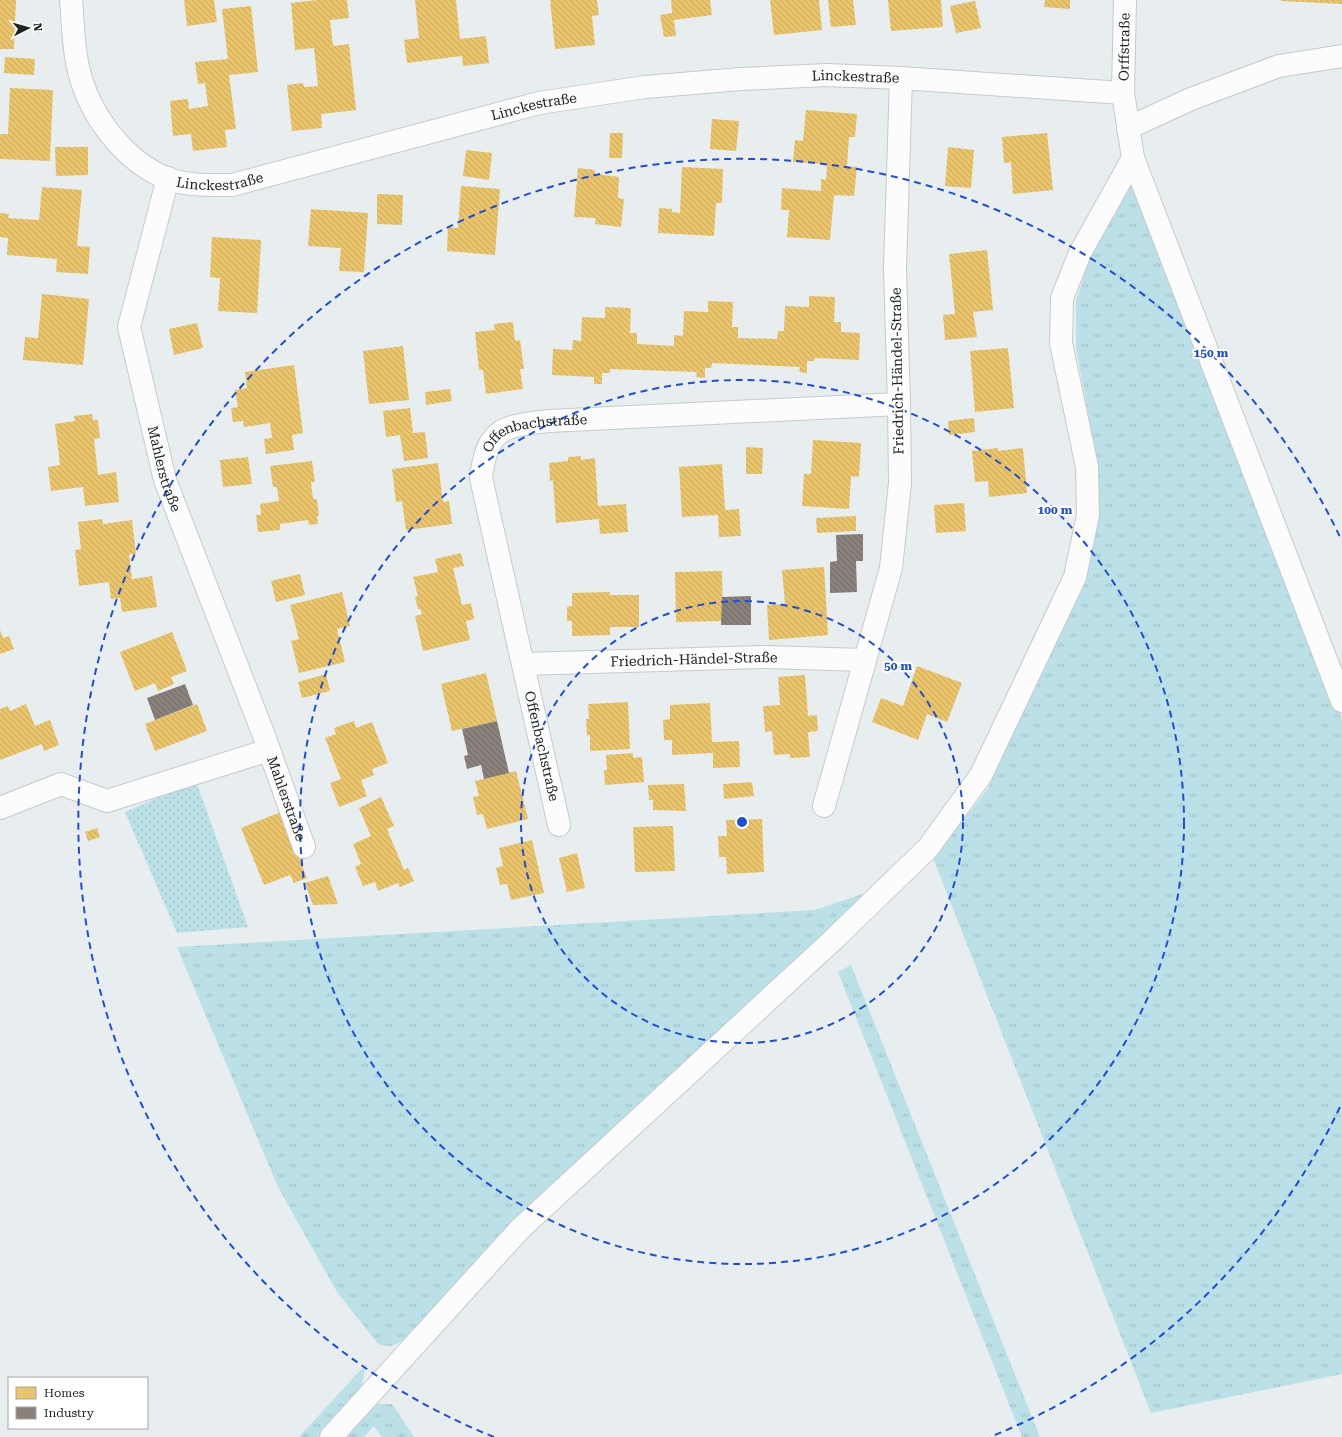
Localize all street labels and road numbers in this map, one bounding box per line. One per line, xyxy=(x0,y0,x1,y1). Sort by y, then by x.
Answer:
street label: Orffstraße xyxy=(1115,12,1133,81)
street label: Linckestraße xyxy=(811,67,900,86)
street label: Linckestraße xyxy=(489,89,578,124)
street label: Linckestraße xyxy=(175,169,265,193)
street label: Friedrich-Händel-Straße xyxy=(888,287,906,455)
street label: Offenbachstraße xyxy=(479,411,588,455)
street label: Mahlerstraße xyxy=(144,424,185,514)
street label: Friedrich-Händel-Straße xyxy=(610,649,778,669)
street label: Offenbachstraße xyxy=(522,689,563,803)
street label: Mahlerstraße xyxy=(264,754,309,843)

